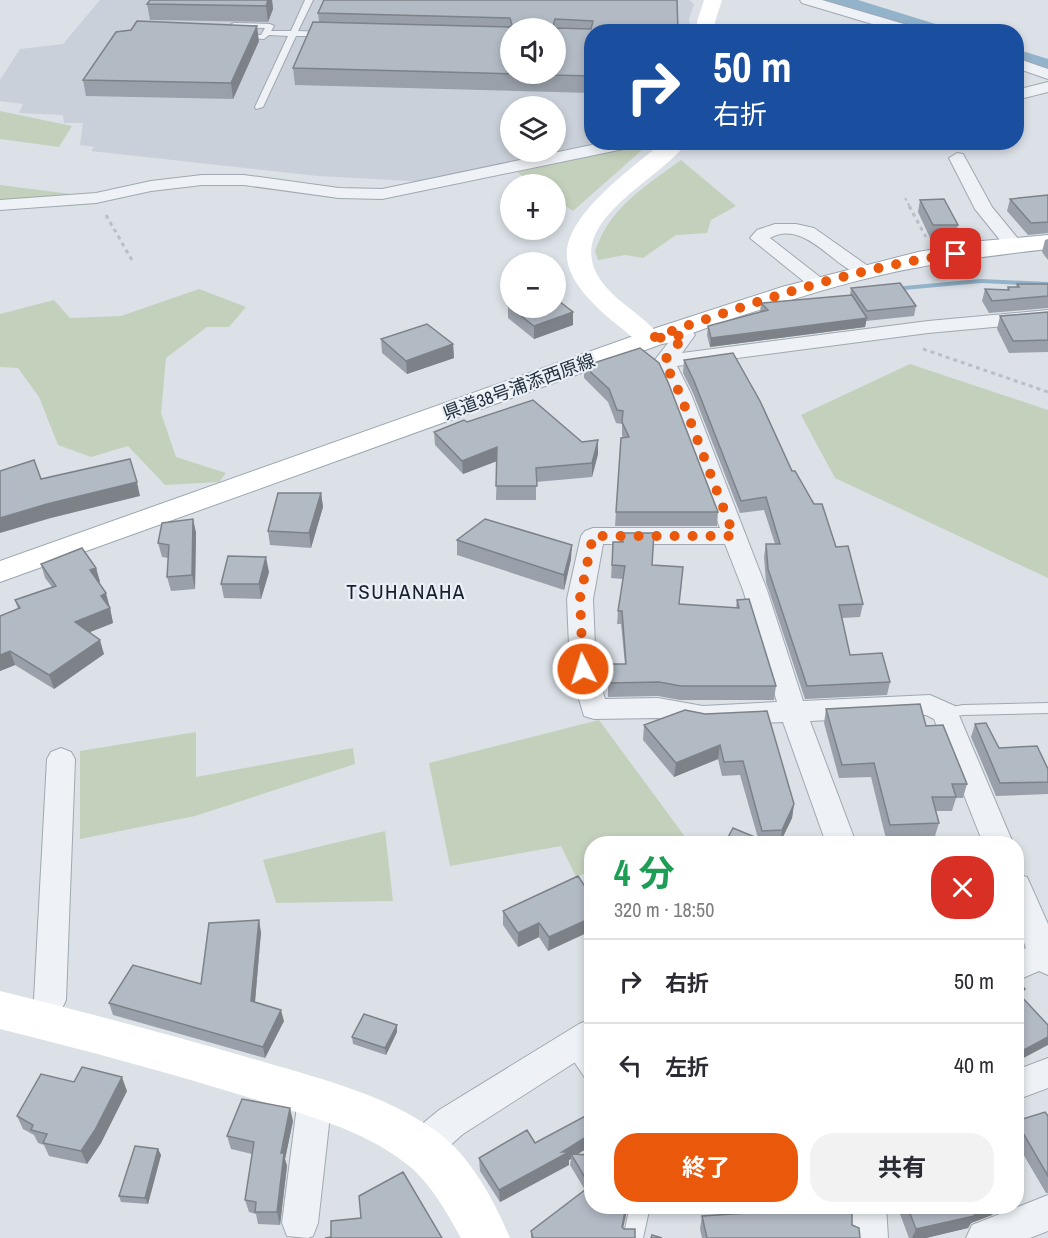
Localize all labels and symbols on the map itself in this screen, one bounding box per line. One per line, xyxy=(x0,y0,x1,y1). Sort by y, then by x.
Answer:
pin xyxy=(930,228,981,279)
street label: 県道38号浦添西原線 xyxy=(439,347,598,426)
district label: TSUHANAHA xyxy=(346,577,466,606)
position arrow xyxy=(551,637,615,701)

